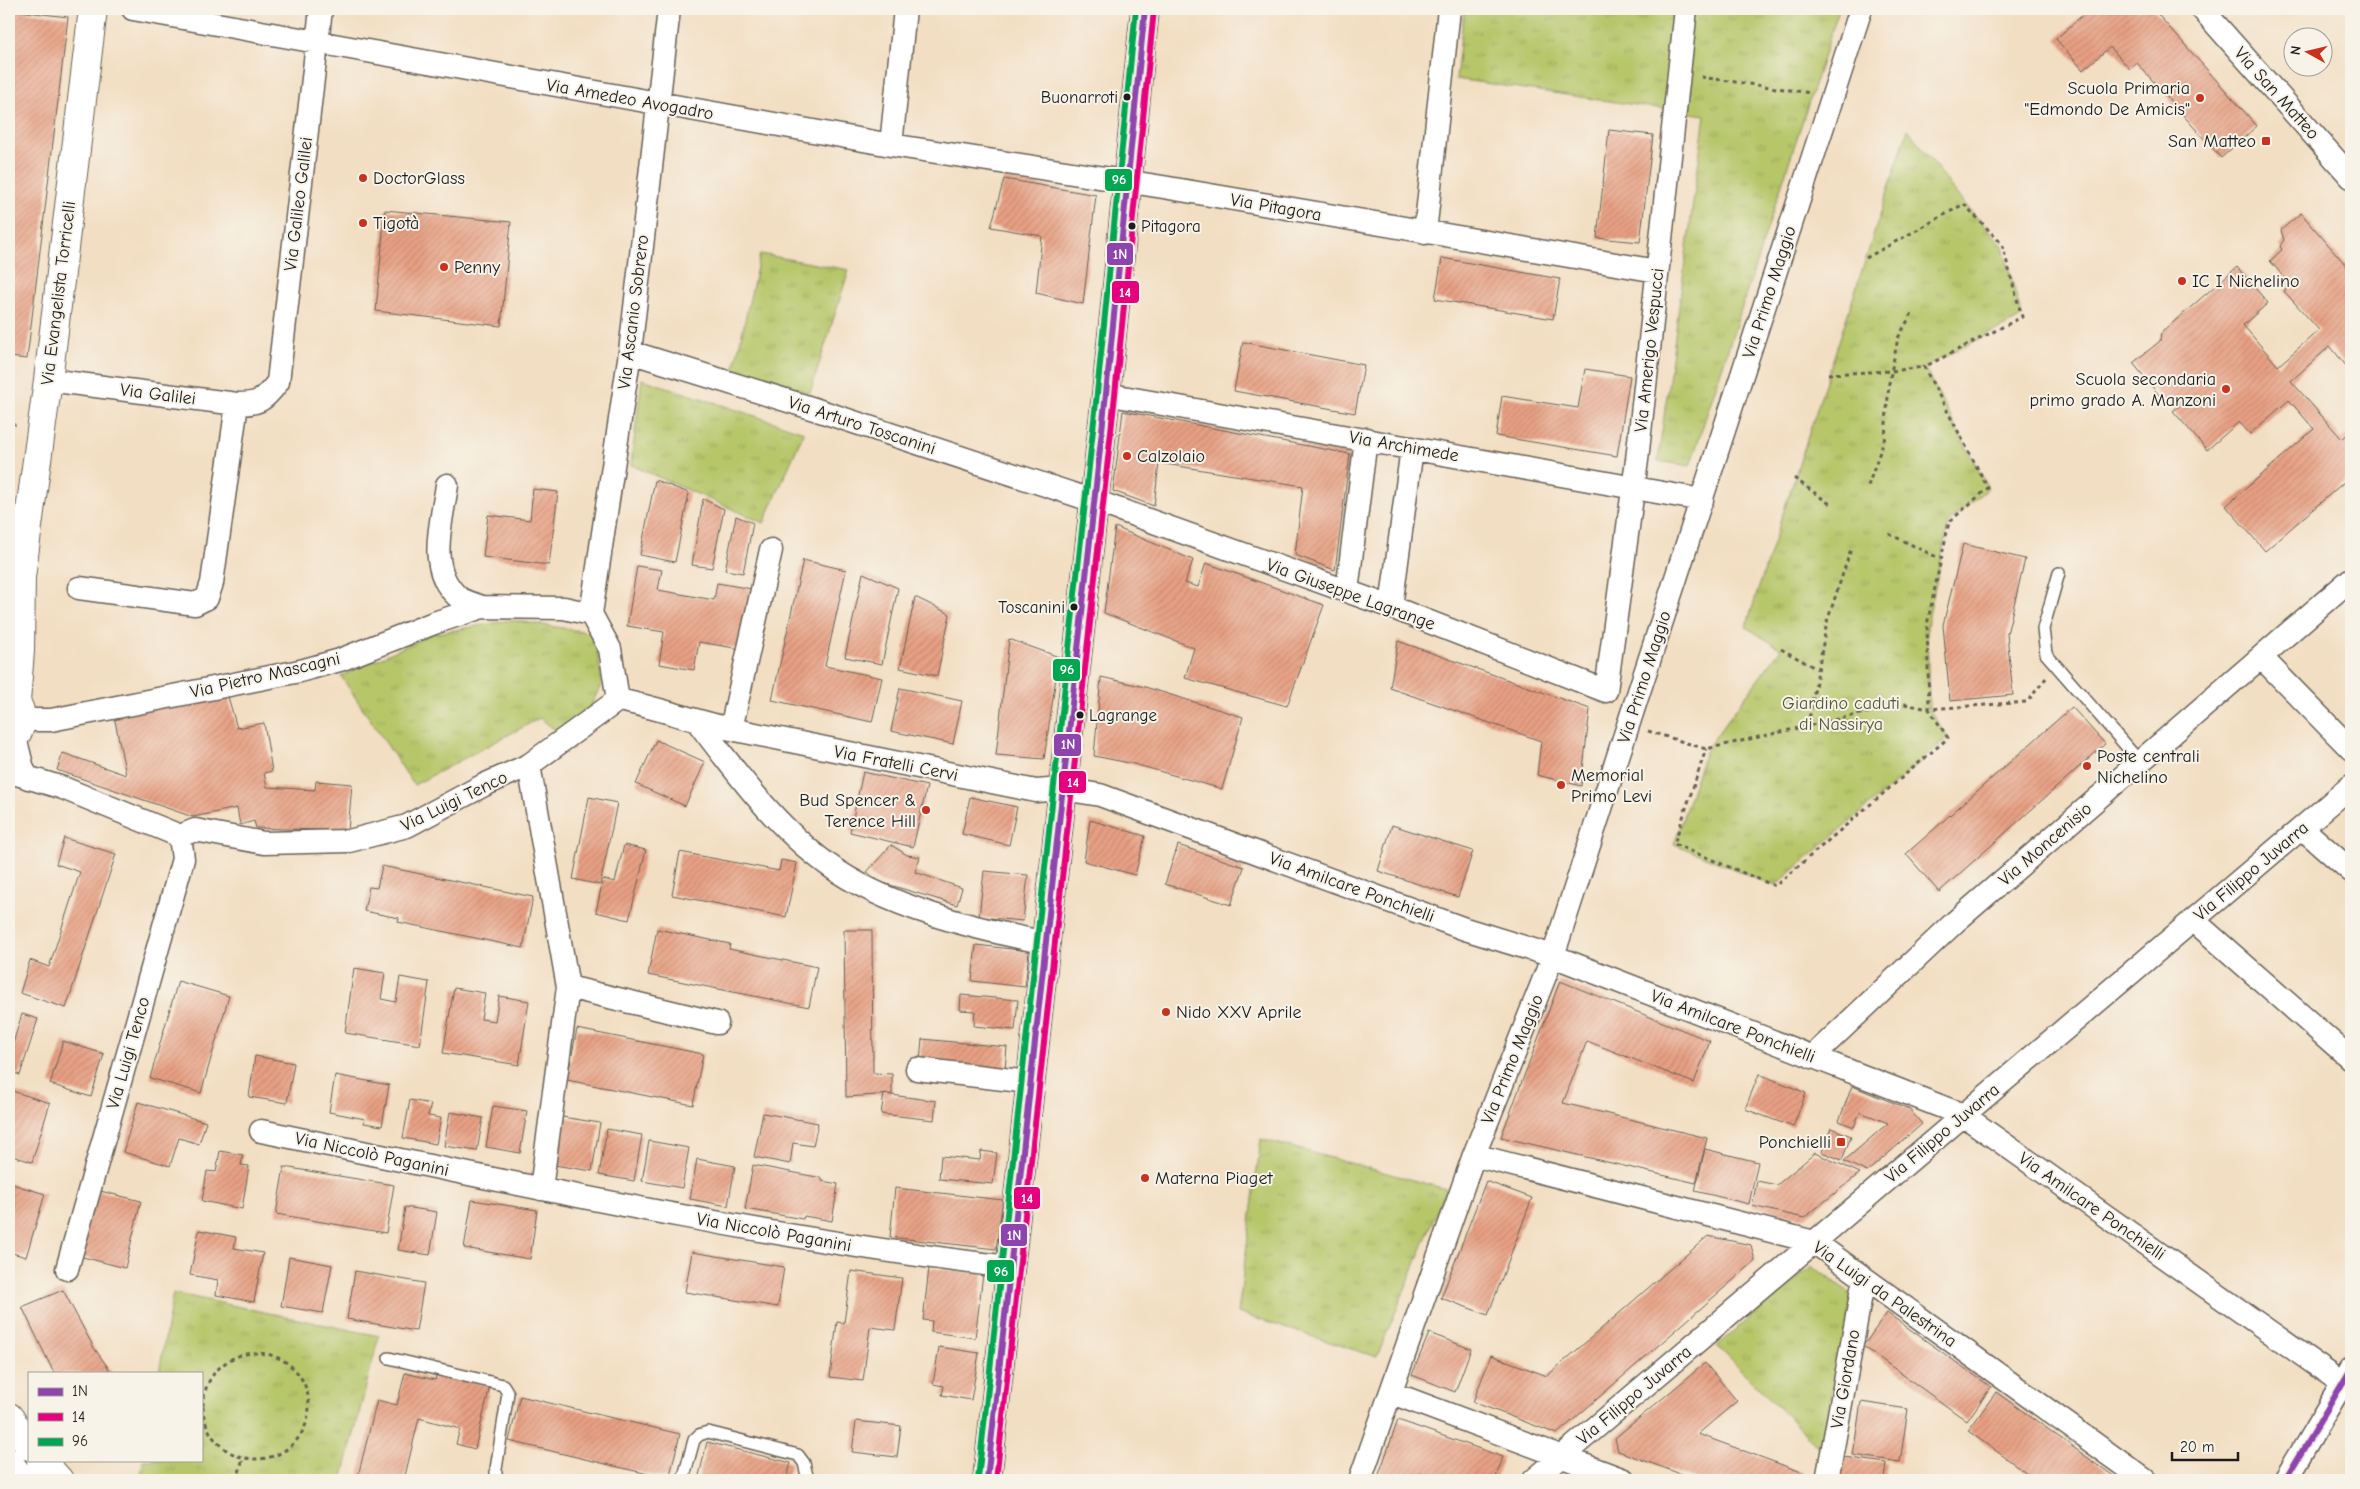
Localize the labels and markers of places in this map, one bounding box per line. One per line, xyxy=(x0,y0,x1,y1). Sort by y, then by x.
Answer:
place label: Scuola Primaria "Edmondo De Amicis" xyxy=(2024,78,2190,120)
place label: Buonarroti xyxy=(1041,88,1118,107)
marker: Buonarroti xyxy=(1122,92,1132,102)
marker: Scuola Primaria "Edmondo De Amicis" xyxy=(2194,92,2206,104)
place label: San Matteo xyxy=(2168,131,2256,152)
marker: San Matteo xyxy=(2260,135,2272,147)
place label: DoctorGlass xyxy=(373,168,465,189)
marker: DoctorGlass xyxy=(357,172,369,184)
place label: Tigotà xyxy=(373,213,419,234)
marker: Tigotà xyxy=(357,217,369,229)
place label: Pitagora xyxy=(1141,217,1201,236)
marker: Pitagora xyxy=(1127,221,1137,231)
place label: Penny xyxy=(454,257,501,278)
marker: Penny xyxy=(438,261,450,273)
place label: IC I Nichelino xyxy=(2192,271,2299,292)
marker: IC I Nichelino xyxy=(2176,275,2188,287)
place label: Scuola secondaria primo grado A. Manzoni xyxy=(2030,369,2216,411)
marker: Scuola secondaria primo grado A. Manzoni xyxy=(2220,383,2232,395)
place label: Calzolaio xyxy=(1137,446,1205,467)
marker: Calzolaio xyxy=(1121,450,1133,462)
place label: Toscanini xyxy=(998,598,1065,617)
marker: Toscanini xyxy=(1069,602,1079,612)
place label: Lagrange xyxy=(1089,706,1157,725)
marker: Lagrange xyxy=(1075,710,1085,720)
place label: Poste centrali Nichelino xyxy=(2097,746,2200,788)
marker: Poste centrali Nichelino xyxy=(2081,760,2093,772)
place label: Memorial Primo Levi xyxy=(1571,765,1652,807)
marker: Memorial Primo Levi xyxy=(1555,779,1567,791)
place label: Bud Spencer & Terence Hill xyxy=(799,790,916,832)
marker: Bud Spencer & Terence Hill xyxy=(920,804,932,816)
place label: Nido XXV Aprile xyxy=(1176,1002,1302,1023)
marker: Nido XXV Aprile xyxy=(1160,1006,1172,1018)
place label: Ponchielli xyxy=(1759,1132,1831,1153)
marker: Ponchielli xyxy=(1835,1136,1847,1148)
place label: Materna Piaget xyxy=(1155,1168,1273,1189)
marker: Materna Piaget xyxy=(1139,1172,1151,1184)

